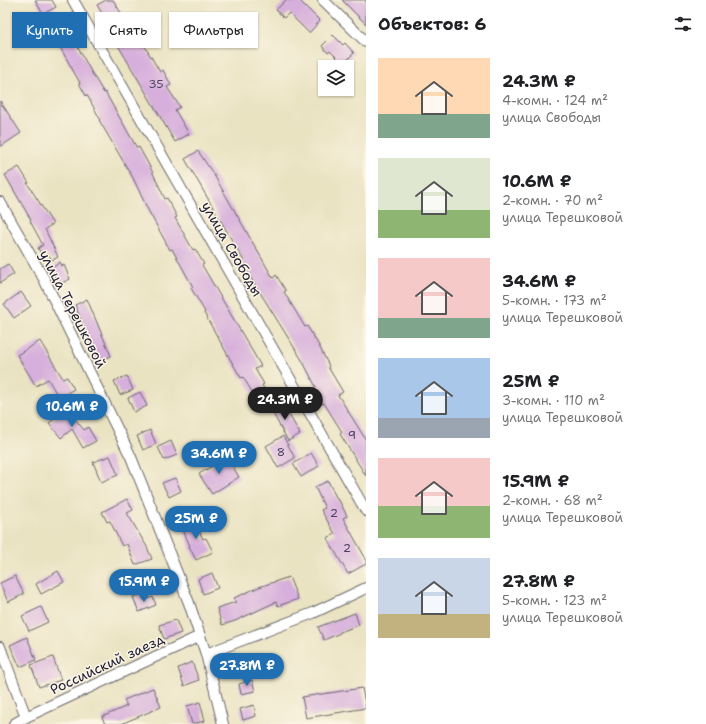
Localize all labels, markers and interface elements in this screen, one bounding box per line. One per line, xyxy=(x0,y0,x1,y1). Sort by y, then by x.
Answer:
chip: Купить xyxy=(12,12,87,48)
chip: Снять xyxy=(95,12,161,48)
chip: Фильтры xyxy=(169,12,258,48)
text: Объектов: 6 xyxy=(378,13,487,35)
icon: filters xyxy=(672,13,694,35)
map controls xyxy=(318,60,354,96)
button: layers xyxy=(318,60,354,96)
text: 24.3M ₽ xyxy=(502,70,576,92)
icon: home xyxy=(410,74,458,122)
house number: 35 xyxy=(148,76,164,92)
text: 4-комн. · 124 m² xyxy=(502,92,608,109)
text: улица Свободы xyxy=(502,109,601,126)
text: 10.6M ₽ xyxy=(502,170,572,192)
icon: home xyxy=(410,174,458,222)
text: 2-комн. · 70 m² xyxy=(502,192,603,209)
street label: улица Свободы xyxy=(198,198,266,300)
text: улица Терешковой xyxy=(502,209,623,226)
street label: улица Терешковой xyxy=(35,247,111,371)
text: 34.6M ₽ xyxy=(502,270,576,292)
icon: home xyxy=(410,274,458,322)
text: 5-комн. · 173 m² xyxy=(502,292,607,309)
text: улица Терешковой xyxy=(502,309,623,326)
text: 25M ₽ xyxy=(502,370,560,392)
icon: home xyxy=(410,374,458,422)
pin: 24.3M ₽ xyxy=(248,387,322,421)
text: 24.3M ₽ xyxy=(257,391,313,408)
text: 3-комн. · 110 m² xyxy=(502,392,605,409)
pin: 10.6M ₽ xyxy=(35,394,109,428)
text: 10.6M ₽ xyxy=(45,398,99,415)
text: улица Терешковой xyxy=(502,409,623,426)
house number: 9 xyxy=(348,427,356,443)
pin: 34.6M ₽ xyxy=(182,441,256,475)
house number: 8 xyxy=(277,444,285,460)
text: 34.6M ₽ xyxy=(191,445,247,462)
text: 15.9M ₽ xyxy=(502,470,570,492)
icon: home xyxy=(410,474,458,522)
text: 2-комн. · 68 m² xyxy=(502,492,603,509)
house number: 2 xyxy=(330,505,338,521)
pin: 25M ₽ xyxy=(168,506,224,540)
text: улица Терешковой xyxy=(502,509,623,526)
text: 25M ₽ xyxy=(174,510,218,527)
house number: 2 xyxy=(343,540,351,556)
pin: 15.9M ₽ xyxy=(107,569,181,603)
text: 27.8M ₽ xyxy=(502,570,575,592)
text: 15.9M ₽ xyxy=(118,573,170,590)
icon: home xyxy=(410,574,458,622)
text: 5-комн. · 123 m² xyxy=(502,592,607,609)
text: улица Терешковой xyxy=(502,609,623,626)
street label: Российский заезд xyxy=(47,630,167,698)
pin: 27.8M ₽ xyxy=(210,653,284,687)
text: 27.8M ₽ xyxy=(219,657,275,674)

